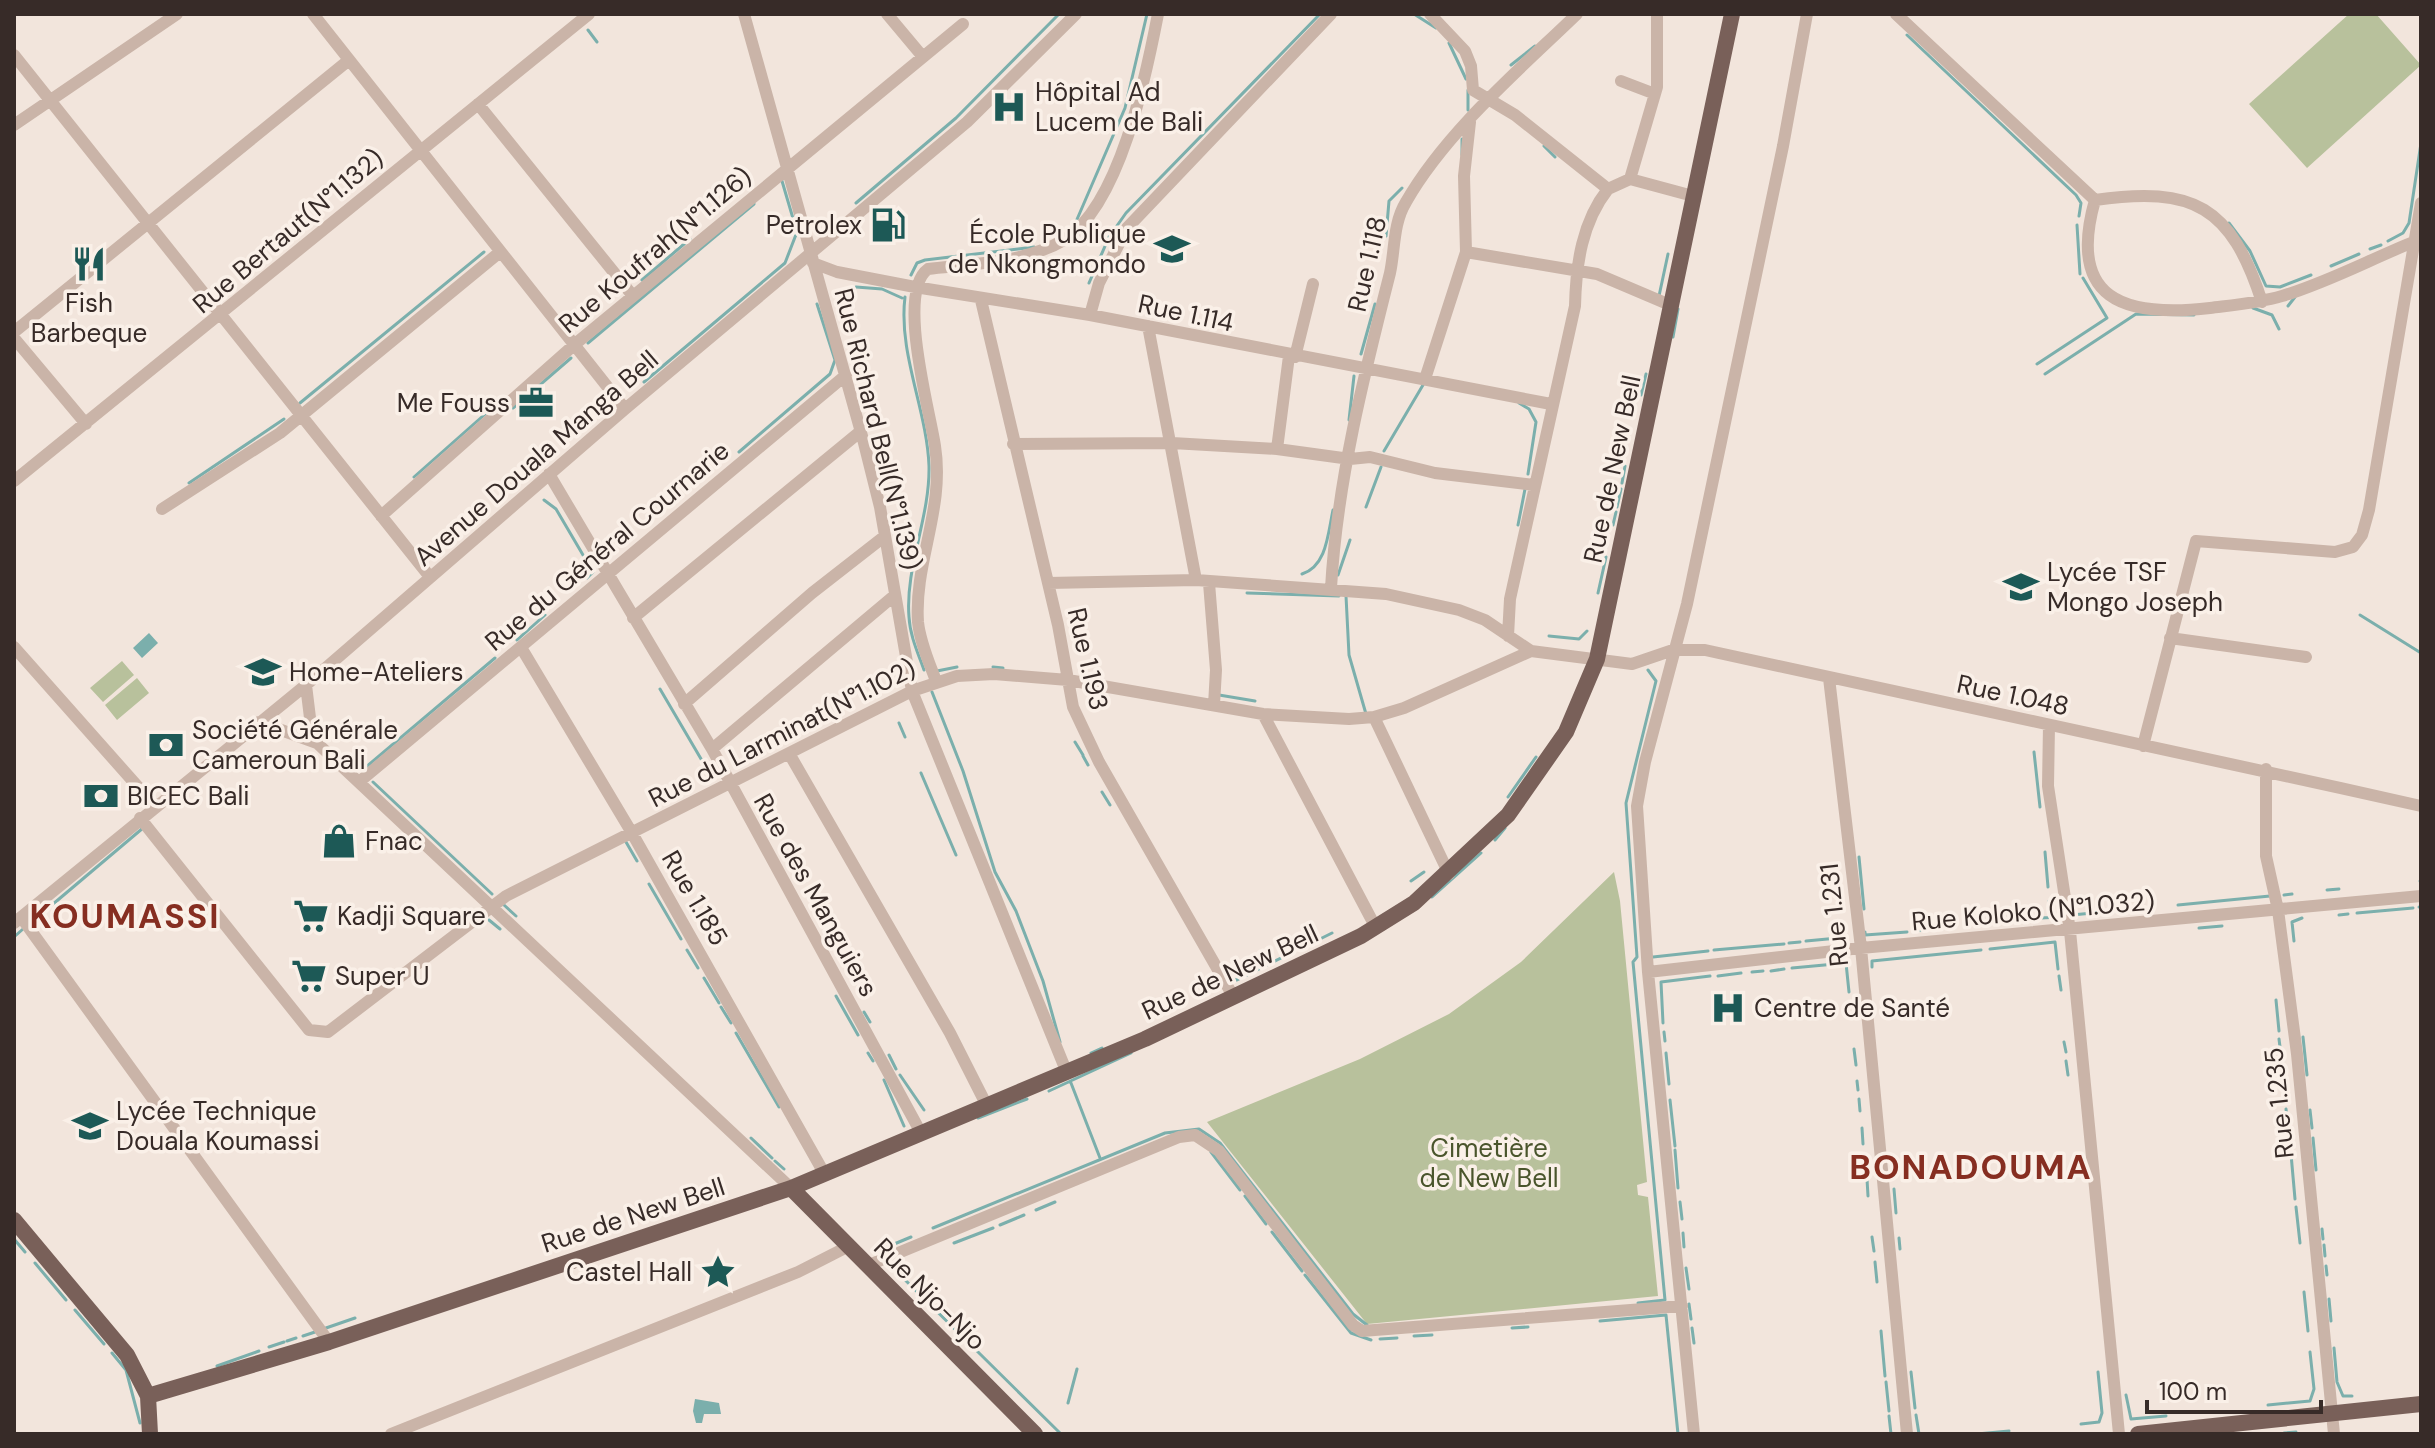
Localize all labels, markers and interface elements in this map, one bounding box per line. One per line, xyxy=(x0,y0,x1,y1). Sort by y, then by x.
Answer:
place label: Hôpital Ad Lucem de Bali xyxy=(1035,75,1203,139)
hospital icon: Hôpital Ad Lucem de Bali xyxy=(990,88,1028,126)
street label: Rue Bertaut(N°1.132) xyxy=(186,141,390,321)
street label: Rue Koufrah(N°1.126) xyxy=(551,159,759,341)
fuel station icon: Petrolex xyxy=(869,206,907,244)
place label: Petrolex xyxy=(766,208,862,242)
street label: Rue 1.118 xyxy=(1340,213,1394,315)
place label: École Publique de Nkongmondo xyxy=(948,217,1146,281)
school or university icon: École Publique de Nkongmondo xyxy=(1153,230,1191,268)
restaurant icon: Fish Barbeque xyxy=(70,245,108,283)
street label: Rue Richard Bell(N°1.139) xyxy=(827,285,929,573)
place label: Fish Barbeque xyxy=(31,286,147,350)
street label: Rue 1.114 xyxy=(1135,286,1237,340)
street label: Avenue Douala Manga Bell xyxy=(407,342,665,574)
street label: Rue de New Bell xyxy=(1576,372,1648,566)
office icon: Me Fouss xyxy=(517,384,555,422)
place label: Me Fouss xyxy=(397,386,510,420)
street label: Rue du Général Cournarie xyxy=(478,434,736,658)
place label: Lycée TSF Mongo Joseph xyxy=(2047,555,2223,619)
school or university icon: Lycée TSF Mongo Joseph xyxy=(2002,568,2040,606)
street label: Rue 1.193 xyxy=(1060,604,1116,714)
street label: Rue du Larminat(N°1.102) xyxy=(643,651,921,815)
school or university icon: Home-Ateliers xyxy=(244,653,282,691)
place label: Home-Ateliers xyxy=(289,655,464,689)
street label: Rue 1.048 xyxy=(1954,667,2072,723)
place label: Société Générale Cameroun Bali xyxy=(192,713,398,777)
bank icon: Société Générale Cameroun Bali xyxy=(147,726,185,764)
bank icon: BICEC Bali xyxy=(82,777,120,815)
place label: BICEC Bali xyxy=(127,779,250,813)
street label: Rue des Manguiers xyxy=(746,787,886,1003)
shop icon: Fnac xyxy=(320,822,358,860)
place label: Fnac xyxy=(365,824,423,858)
street label: Rue 1.185 xyxy=(654,844,736,952)
street label: Rue 1.231 xyxy=(1812,862,1856,968)
street label: Rue Koloko (N°1.032) xyxy=(1910,883,2156,939)
district label: KOUMASSI xyxy=(30,894,220,939)
supermarket icon: Kadji Square xyxy=(292,897,330,935)
place label: Kadji Square xyxy=(337,899,486,933)
street label: Rue de New Bell xyxy=(1136,916,1324,1028)
supermarket icon: Super U xyxy=(290,957,328,995)
place label: Super U xyxy=(335,959,430,993)
hospital icon: Centre de Santé xyxy=(1709,989,1747,1027)
place label: Centre de Santé xyxy=(1754,991,1950,1025)
street label: Rue 1.235 xyxy=(2256,1046,2302,1160)
place label: Lycée Technique Douala Koumassi xyxy=(116,1094,320,1158)
school or university icon: Lycée Technique Douala Koumassi xyxy=(71,1107,109,1145)
park label: Cimetière de New Bell xyxy=(1420,1131,1559,1195)
district label: BONADOUMA xyxy=(1849,1145,2093,1190)
street label: Rue de New Bell xyxy=(537,1169,729,1261)
street label: Rue Njo-Njo xyxy=(867,1231,993,1357)
place icon: Castel Hall xyxy=(699,1253,737,1291)
place label: Castel Hall xyxy=(566,1255,692,1289)
scale bar xyxy=(2147,1364,2321,1414)
text: 100 m xyxy=(2159,1376,2227,1407)

